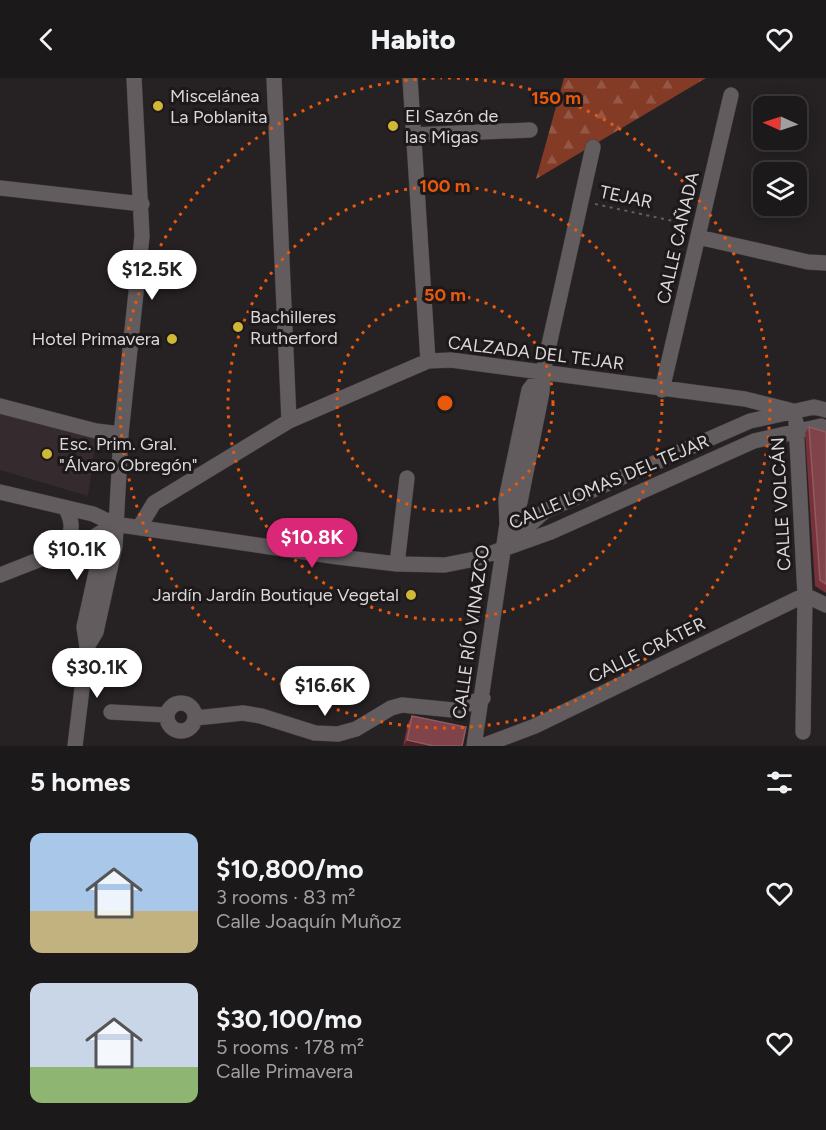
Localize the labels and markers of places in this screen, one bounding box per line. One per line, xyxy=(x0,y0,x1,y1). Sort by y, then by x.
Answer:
place label: Miscelánea La Poblanita xyxy=(170,85,268,128)
marker: Miscelánea La Poblanita xyxy=(151,99,165,113)
place label: El Sazón de las Migas xyxy=(405,105,499,148)
marker: El Sazón de las Migas xyxy=(386,119,400,133)
pin: $12.5K xyxy=(103,250,201,301)
place label: Bachilleres Rutherford xyxy=(250,306,338,349)
marker: Bachilleres Rutherford xyxy=(231,320,245,334)
place label: Hotel Primavera xyxy=(32,328,160,350)
marker: Hotel Primavera xyxy=(165,332,179,346)
centre of rings xyxy=(435,393,455,413)
place label: Esc. Prim. Gral. "Álvaro Obregón" xyxy=(59,433,197,476)
marker: Esc. Prim. Gral. "Álvaro Obregón" xyxy=(40,447,54,461)
pin: $10.8K xyxy=(263,518,361,569)
pin: $10.1K xyxy=(28,530,126,581)
place label: Jardín Jardín Boutique Vegetal xyxy=(152,584,399,606)
marker: Jardín Jardín Boutique Vegetal xyxy=(404,588,418,602)
pin: $30.1K xyxy=(48,648,146,699)
pin: $16.6K xyxy=(276,666,374,717)

